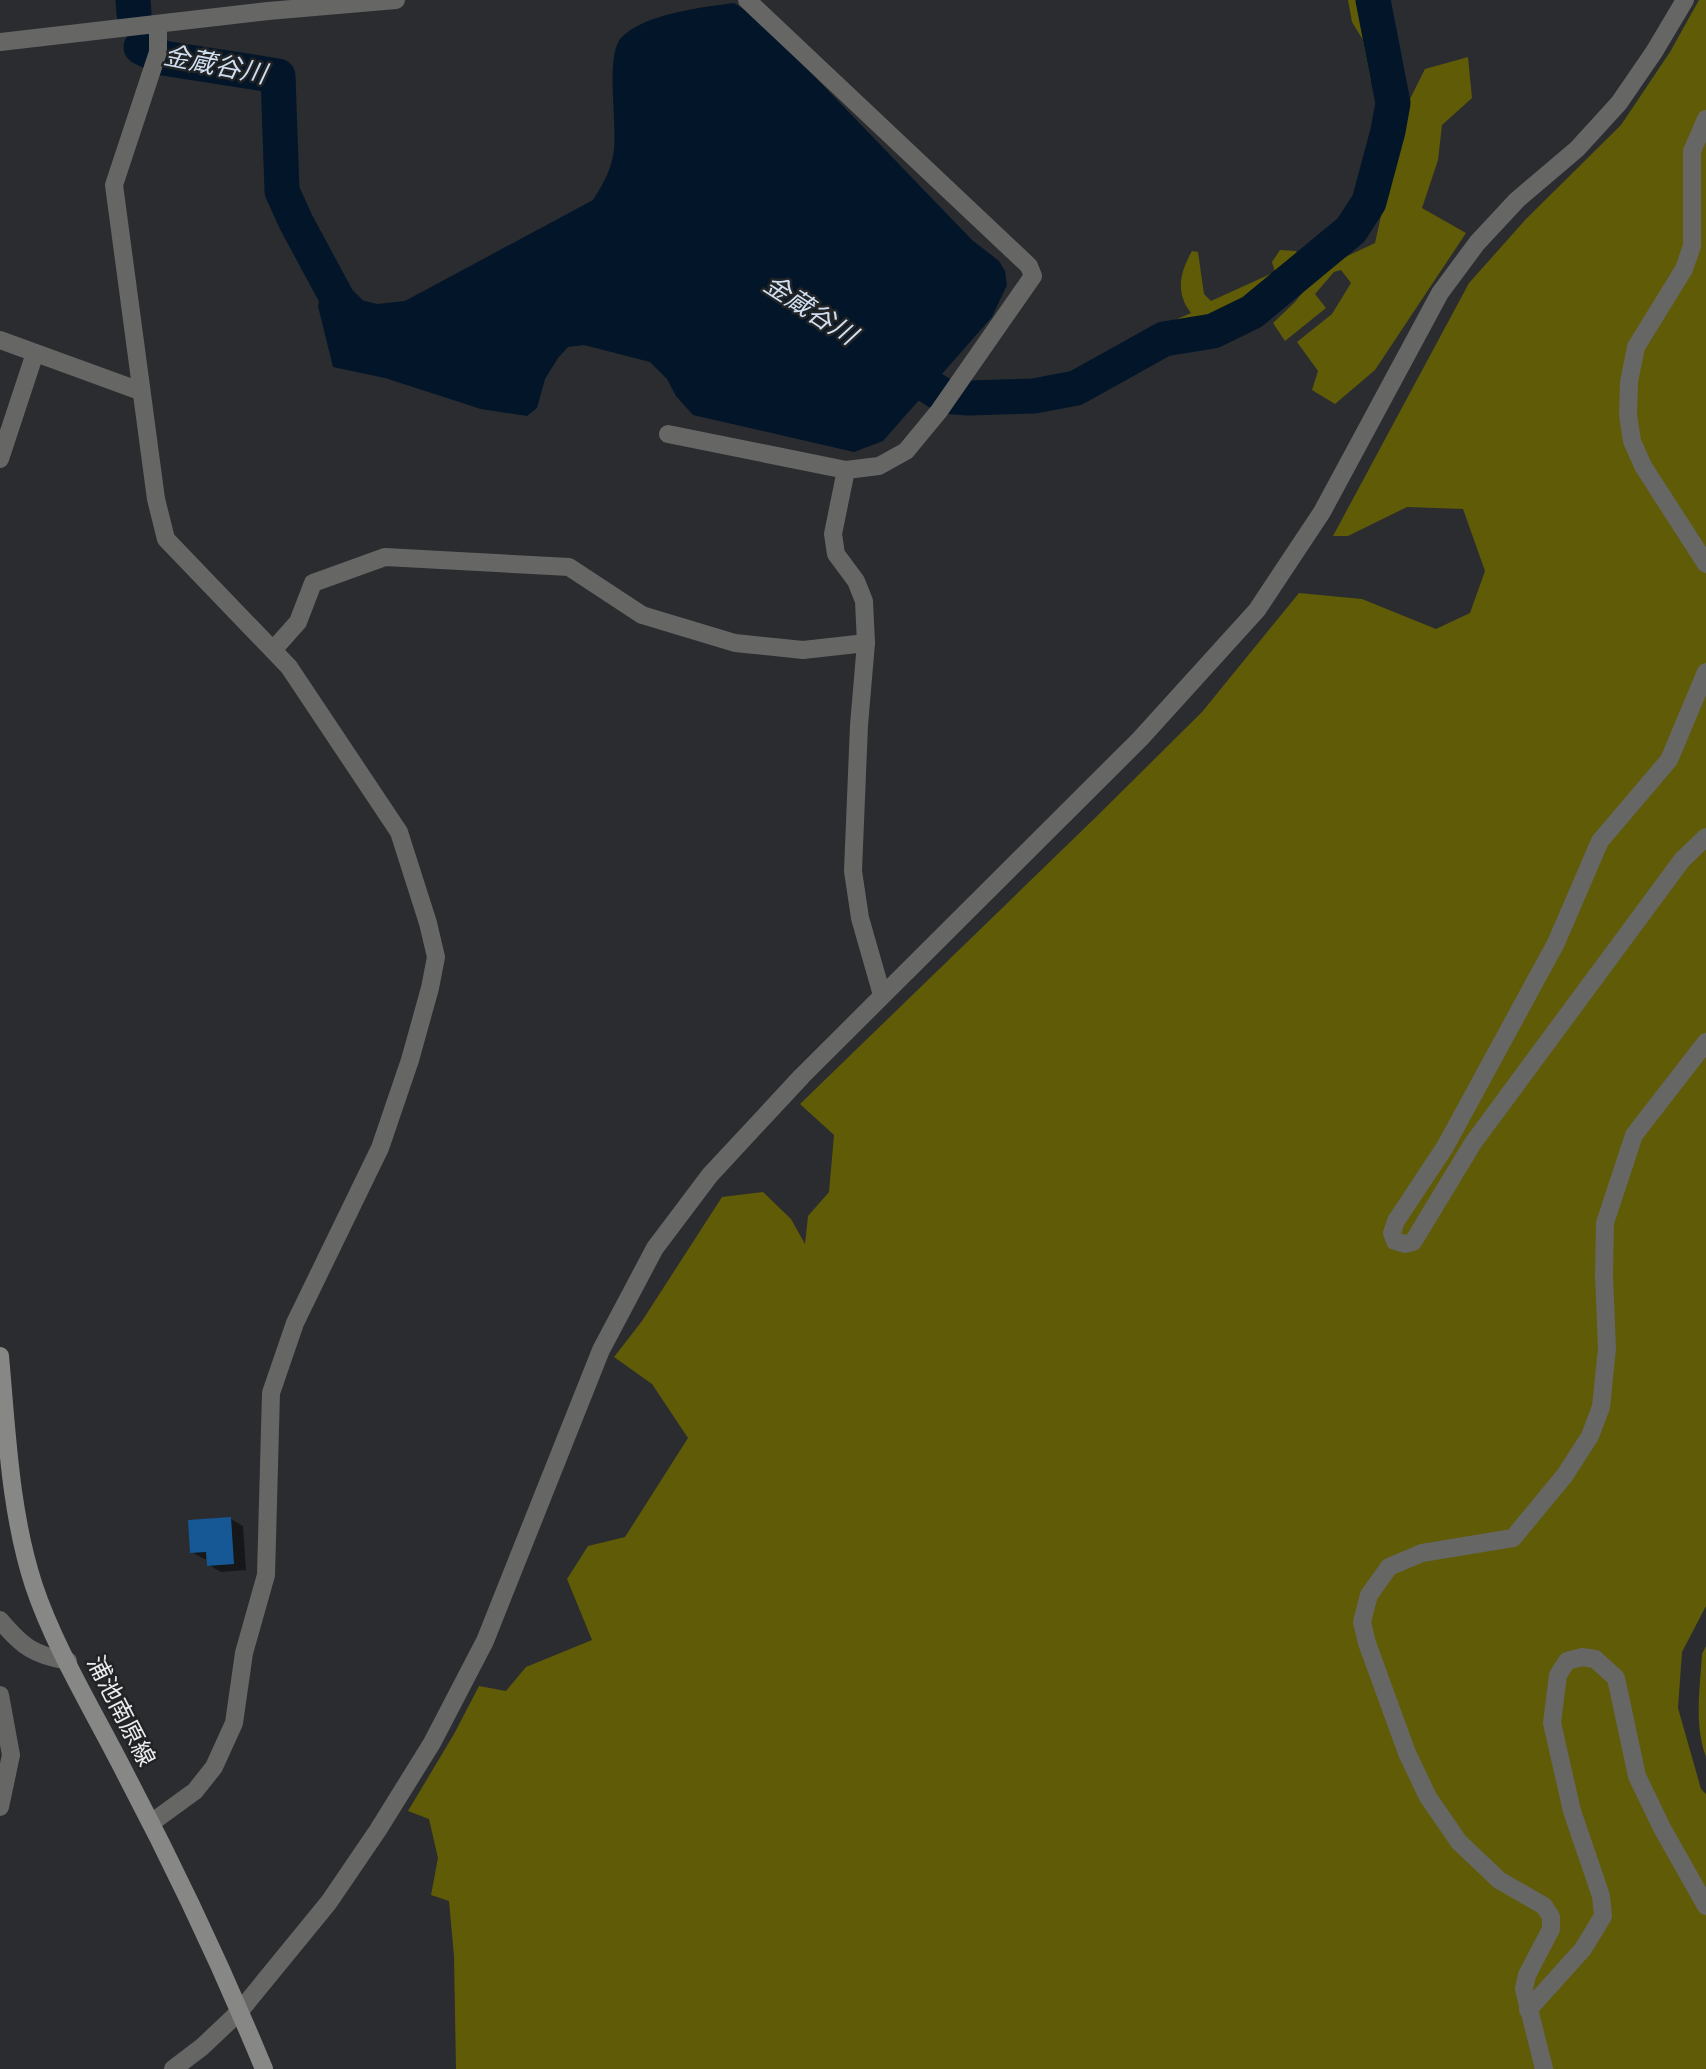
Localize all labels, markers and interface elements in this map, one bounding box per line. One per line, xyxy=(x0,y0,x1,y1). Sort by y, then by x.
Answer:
water label: 金蔵谷川 xyxy=(161,40,272,91)
water label: 金蔵谷川 xyxy=(758,269,865,353)
street label: 浦池南原線 xyxy=(81,1651,161,1771)

